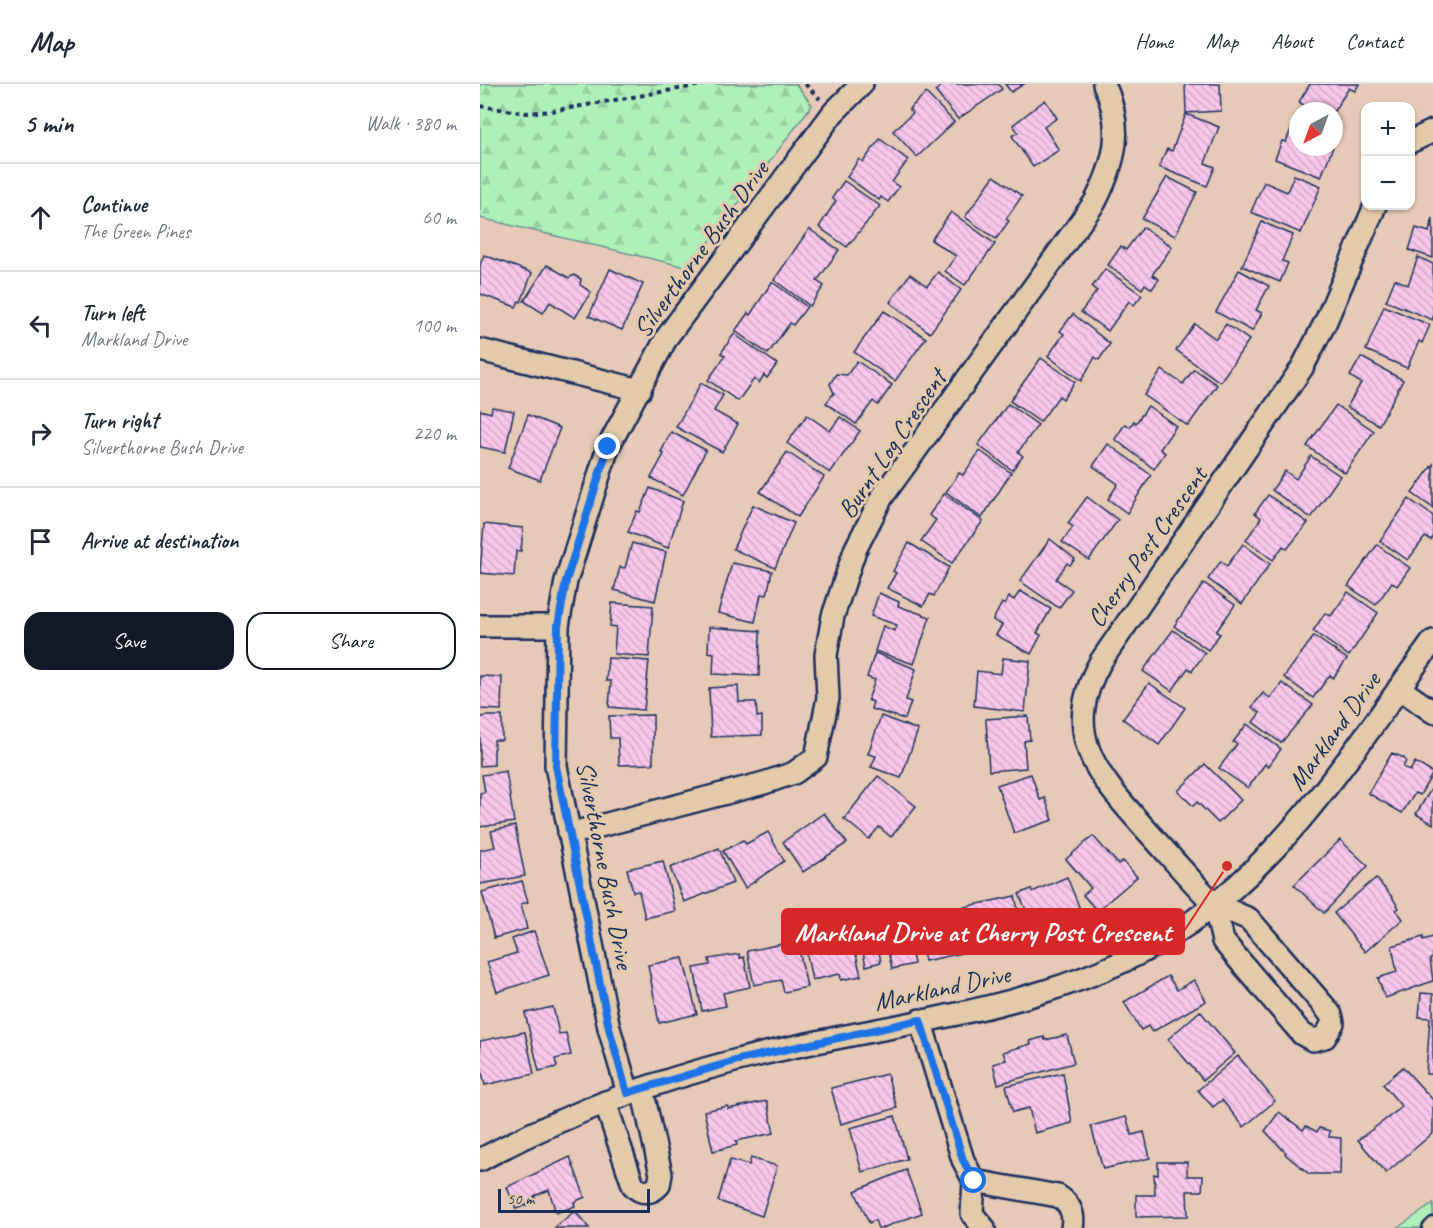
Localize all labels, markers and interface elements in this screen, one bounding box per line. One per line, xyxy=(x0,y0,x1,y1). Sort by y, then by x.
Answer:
text: Map xyxy=(30,24,73,59)
text: Home xyxy=(1135,28,1173,54)
text: Map xyxy=(1206,28,1238,54)
text: About xyxy=(1271,28,1313,54)
text: Contact xyxy=(1346,28,1403,54)
north arrow xyxy=(1289,102,1343,156)
map controls xyxy=(1361,102,1415,210)
button: + xyxy=(1361,102,1415,156)
text: 5 min xyxy=(24,107,73,140)
text: Walk · 380 m xyxy=(366,111,456,136)
street label: Silverthorne Bush Drive xyxy=(626,152,778,344)
button: − xyxy=(1361,156,1415,210)
text: Continue xyxy=(81,191,147,219)
icon: ahead xyxy=(24,201,57,234)
text: 60 m xyxy=(422,205,456,230)
text: The Green Pines xyxy=(81,219,191,244)
text: Turn left xyxy=(81,299,145,327)
icon: left xyxy=(24,309,57,342)
text: 100 m xyxy=(413,313,456,338)
text: Markland Drive xyxy=(81,327,187,352)
street label: Burnt Log Crescent xyxy=(830,361,956,525)
text: Turn right xyxy=(81,407,158,435)
icon: right xyxy=(24,417,57,450)
text: 220 m xyxy=(413,421,456,446)
route end xyxy=(594,433,620,459)
text: Silverthorne Bush Drive xyxy=(81,435,243,460)
street label: Cherry Post Crescent xyxy=(1079,458,1216,634)
icon: arrive xyxy=(24,525,57,558)
text: Arrive at destination xyxy=(81,527,238,555)
button: Save xyxy=(24,612,234,670)
button: Share xyxy=(246,612,456,670)
street label: Markland Drive xyxy=(1280,663,1389,797)
street label: Silverthorne Bush Drive xyxy=(569,758,642,974)
callout: Markland Drive at Cherry Post Crescent xyxy=(782,909,1184,954)
text: Markland Drive at Cherry Post Crescent xyxy=(795,915,1174,949)
street label: Markland Drive xyxy=(871,957,1016,1019)
route start xyxy=(960,1167,986,1193)
scale bar xyxy=(498,1186,650,1214)
text: 50 m xyxy=(507,1189,534,1209)

